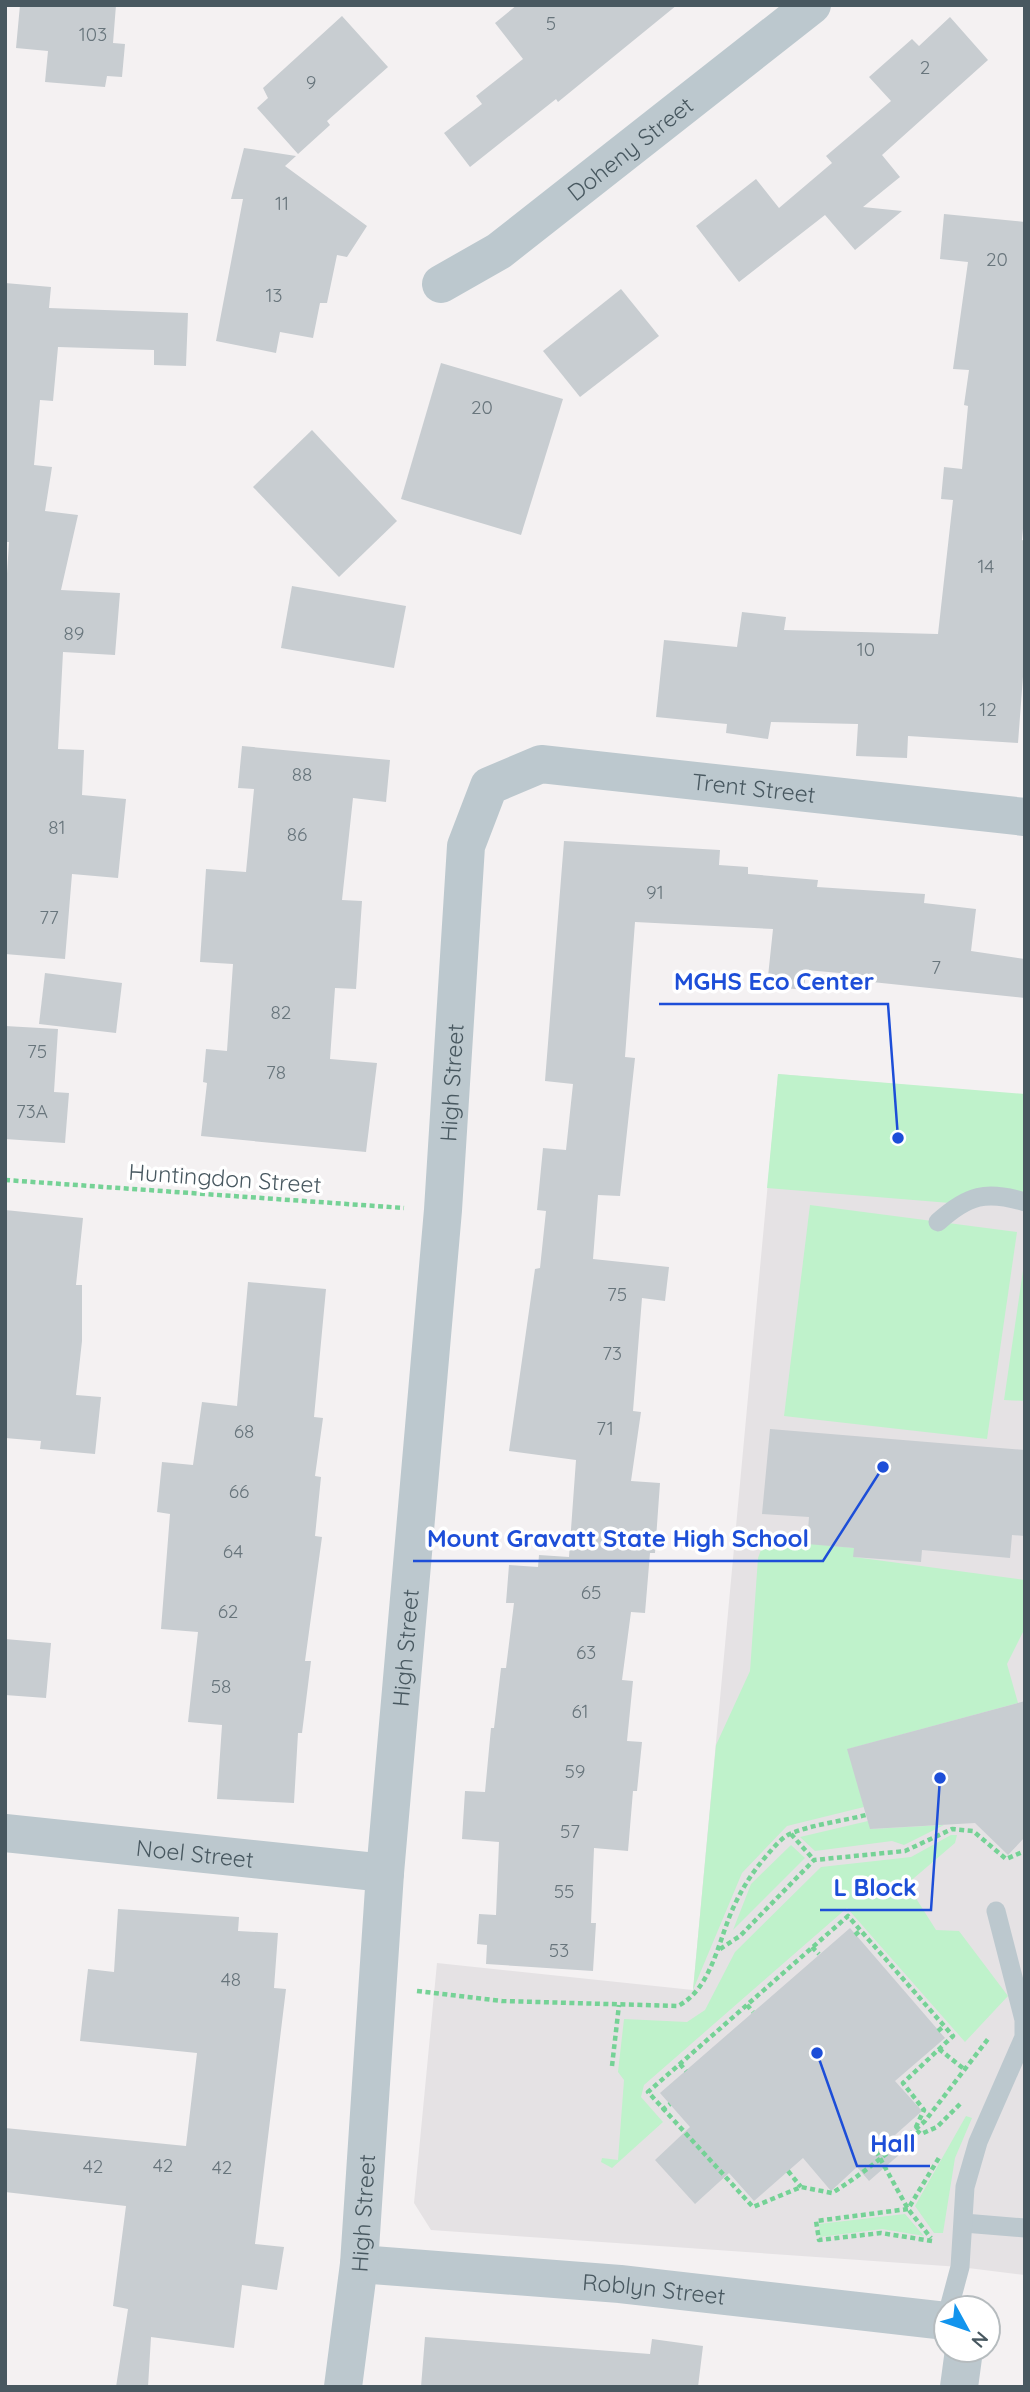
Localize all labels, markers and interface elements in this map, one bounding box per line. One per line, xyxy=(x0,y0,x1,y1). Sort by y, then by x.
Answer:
house number: 5 xyxy=(546,11,556,35)
house number: 103 xyxy=(79,22,107,46)
house number: 2 xyxy=(920,55,930,79)
house number: 9 xyxy=(306,70,316,94)
street label: Doheny Street xyxy=(561,90,699,207)
house number: 11 xyxy=(275,191,289,215)
house number: 20 xyxy=(986,247,1008,271)
house number: 13 xyxy=(266,283,283,307)
house number: 20 xyxy=(471,395,493,419)
house number: 14 xyxy=(978,554,994,578)
house number: 89 xyxy=(64,621,84,645)
house number: 10 xyxy=(857,637,875,661)
house number: 12 xyxy=(979,697,997,721)
house number: 88 xyxy=(292,762,312,786)
street label: Trent Street xyxy=(691,766,817,809)
house number: 81 xyxy=(48,815,66,839)
house number: 86 xyxy=(287,822,307,846)
house number: 91 xyxy=(646,880,664,904)
house number: 77 xyxy=(39,905,59,929)
house number: 7 xyxy=(931,955,941,979)
callout: MGHS Eco Center xyxy=(659,959,888,1004)
text: MGHS Eco Center xyxy=(674,966,874,996)
house number: 82 xyxy=(271,1000,291,1024)
street label: High Street xyxy=(433,1023,469,1143)
house number: 75 xyxy=(27,1039,47,1063)
house number: 78 xyxy=(266,1060,286,1084)
house number: 73A xyxy=(16,1099,48,1123)
street label: Huntingdon Street xyxy=(128,1157,323,1199)
house number: 75 xyxy=(607,1282,627,1306)
house number: 73 xyxy=(602,1341,622,1365)
house number: 71 xyxy=(596,1416,614,1440)
house number: 68 xyxy=(234,1419,254,1443)
house number: 66 xyxy=(229,1479,249,1503)
callout: Mount Gravatt State High School xyxy=(413,1516,823,1561)
text: Mount Gravatt State High School xyxy=(427,1523,809,1553)
house number: 64 xyxy=(223,1539,243,1563)
house number: 65 xyxy=(581,1580,601,1604)
street label: High Street xyxy=(385,1587,424,1708)
house number: 62 xyxy=(218,1599,238,1623)
house number: 63 xyxy=(576,1640,596,1664)
house number: 58 xyxy=(211,1674,231,1698)
house number: 61 xyxy=(571,1699,589,1723)
house number: 59 xyxy=(565,1759,585,1783)
house number: 57 xyxy=(560,1819,580,1843)
street label: Noel Street xyxy=(135,1832,255,1874)
callout: L Block xyxy=(820,1865,931,1910)
text: L Block xyxy=(833,1872,917,1902)
house number: 55 xyxy=(554,1879,574,1903)
house number: 53 xyxy=(549,1938,569,1962)
house number: 48 xyxy=(221,1967,241,1991)
callout: Hall xyxy=(857,2121,930,2166)
text: Hall xyxy=(870,2128,916,2158)
house number: 42 xyxy=(153,2153,173,2177)
street label: High Street xyxy=(344,2153,381,2273)
house number: 42 xyxy=(83,2154,103,2178)
house number: 42 xyxy=(212,2155,232,2179)
street label: Roblyn Street xyxy=(581,2267,727,2310)
north arrow xyxy=(932,2294,1002,2364)
text: N xyxy=(966,2327,994,2353)

